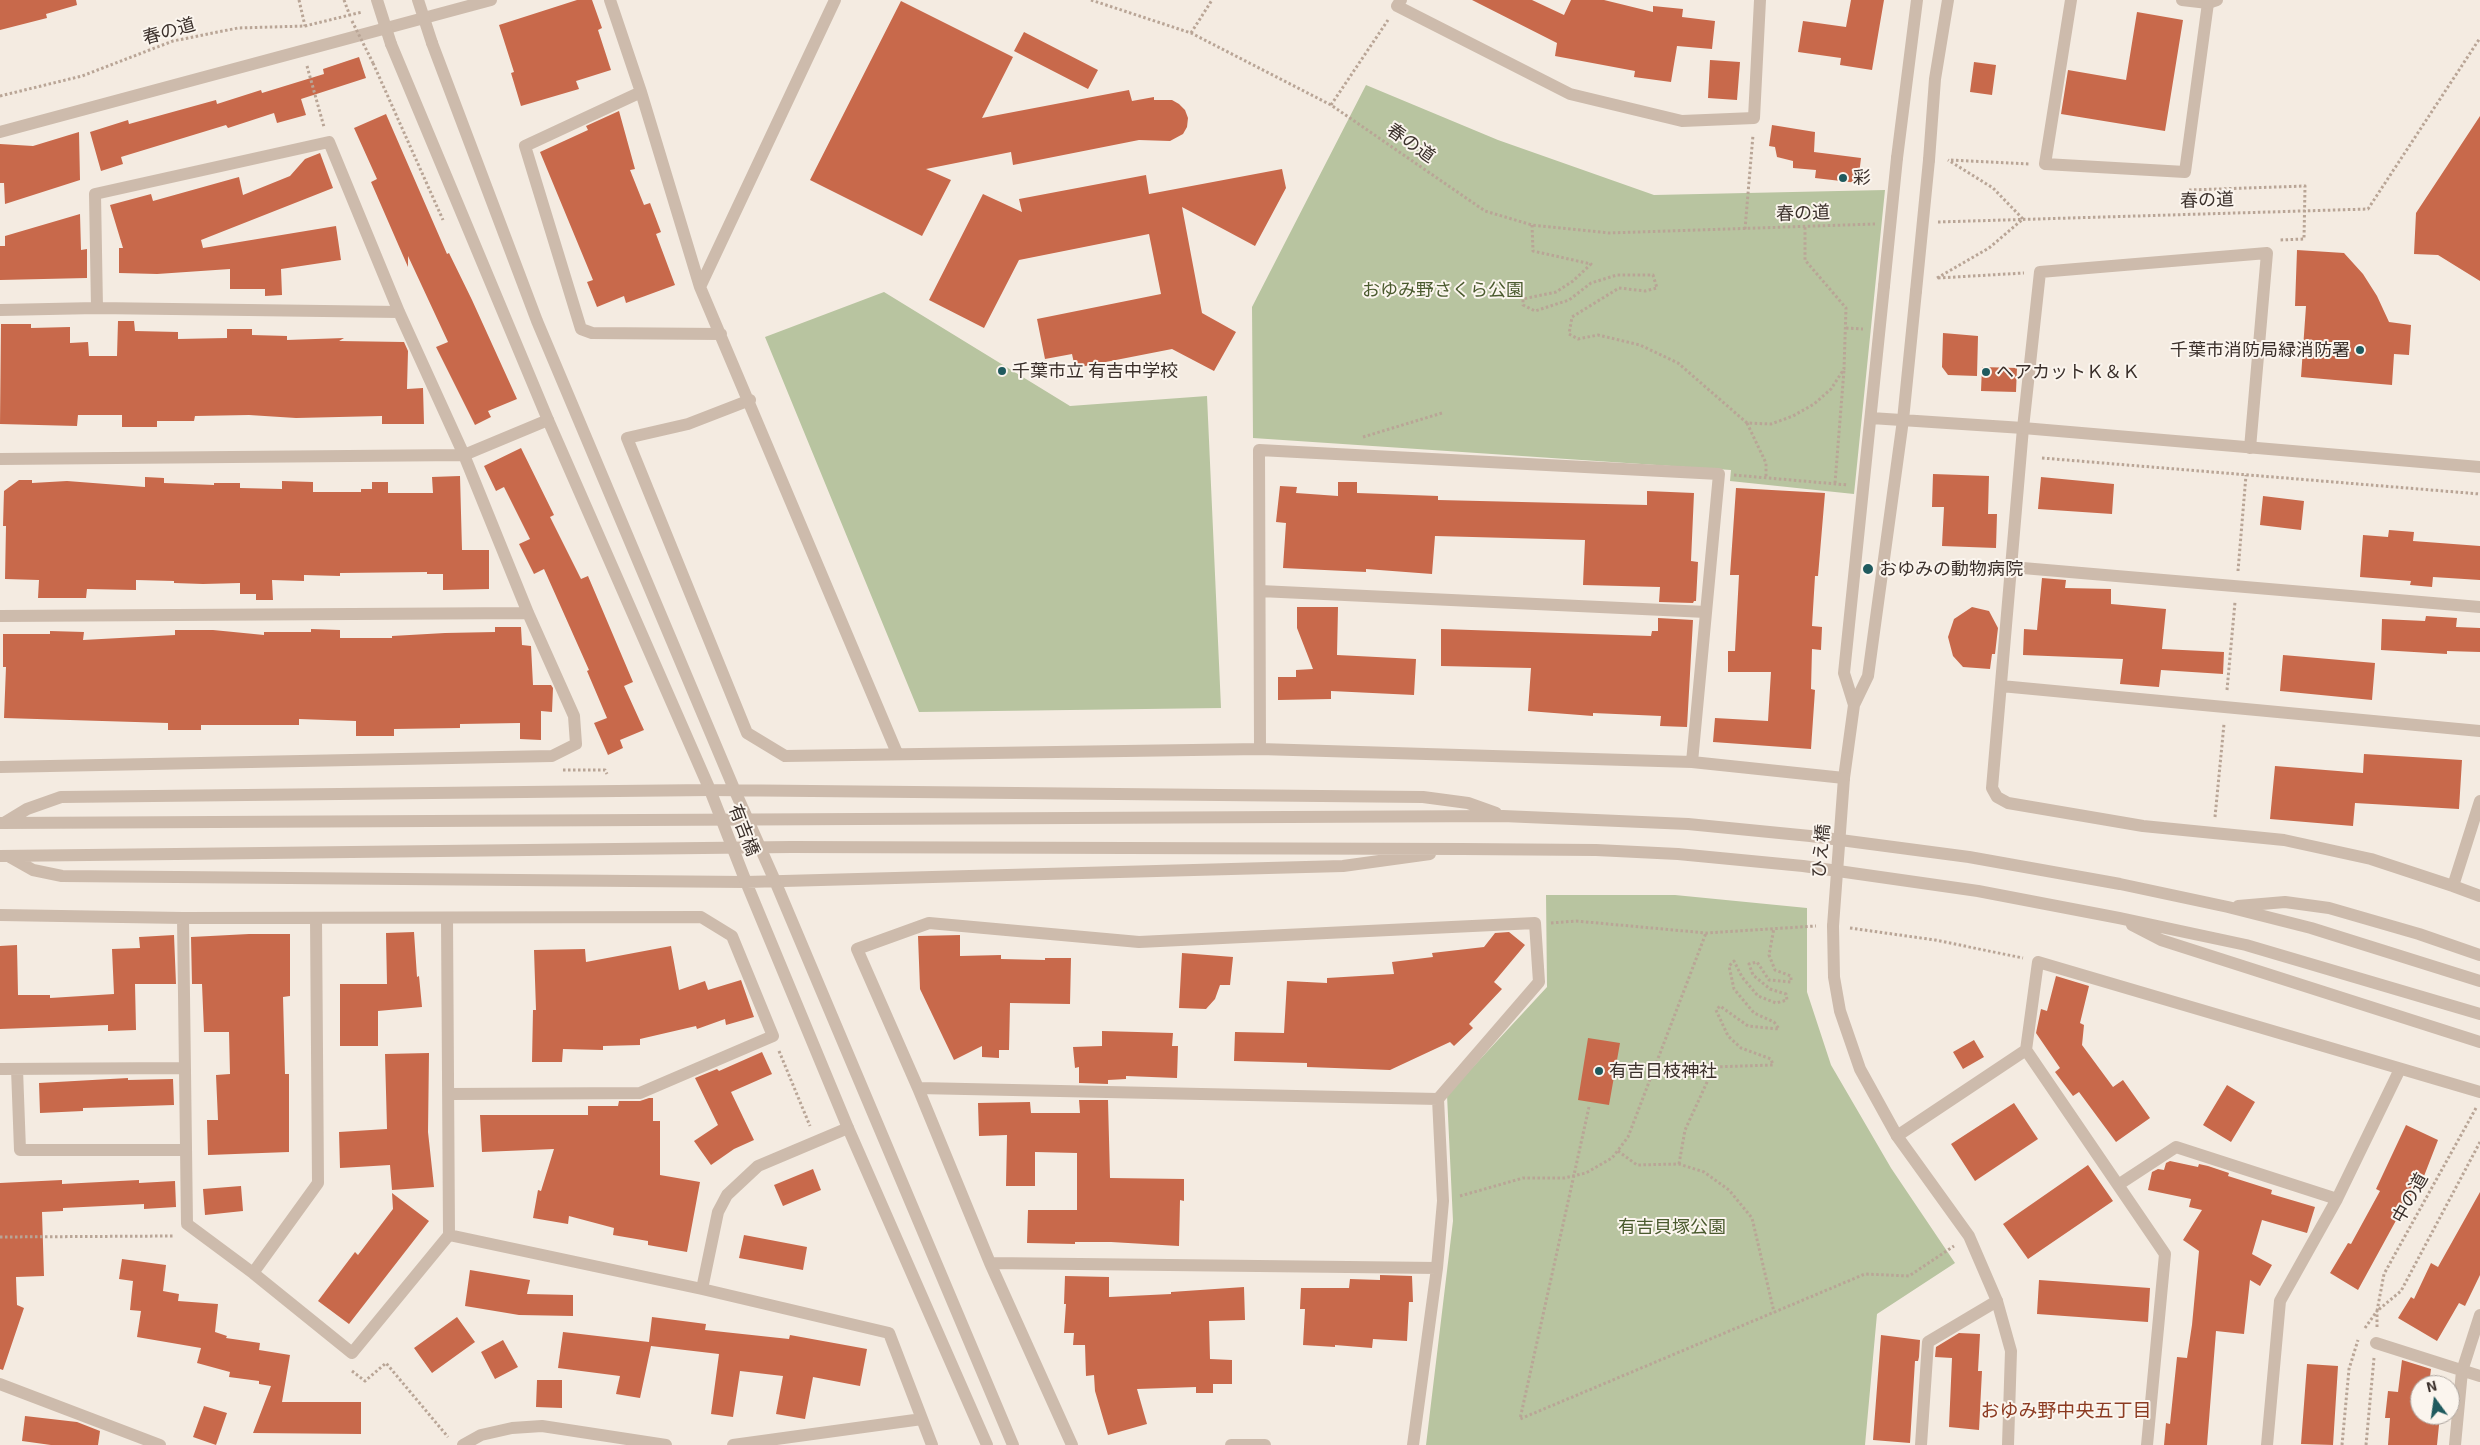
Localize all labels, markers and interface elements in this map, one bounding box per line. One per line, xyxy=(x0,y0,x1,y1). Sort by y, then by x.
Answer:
street label: 春の道 xyxy=(140,13,198,49)
street label: 春の道 xyxy=(1383,119,1439,167)
place label: 彩 xyxy=(1853,167,1871,189)
marker: 彩 xyxy=(1837,172,1849,184)
street label: 春の道 xyxy=(2180,188,2234,212)
street label: 春の道 xyxy=(1776,201,1830,225)
park label: おゆみ野さくら公園 xyxy=(1362,279,1524,301)
place label: 千葉市消防局緑消防署 xyxy=(2170,339,2350,361)
marker: 千葉市消防局緑消防署 xyxy=(2354,344,2366,356)
place label: 千葉市立 有吉中学校 xyxy=(1012,360,1178,382)
place label: ヘアカットＫ＆Ｋ xyxy=(1996,361,2140,383)
marker: 千葉市立 有吉中学校 xyxy=(996,365,1008,377)
marker: ヘアカットＫ＆Ｋ xyxy=(1980,366,1992,378)
place label: おゆみの動物病院 xyxy=(1879,558,2023,580)
marker: おゆみの動物病院 xyxy=(1861,562,1875,576)
street label: 有吉橋 xyxy=(724,801,764,859)
street label: ひえ橋 xyxy=(1808,823,1834,879)
place label: 有吉日枝神社 xyxy=(1609,1060,1717,1082)
marker: 有吉日枝神社 xyxy=(1593,1065,1605,1077)
street label: 中の道 xyxy=(2387,1169,2433,1227)
park label: 有吉貝塚公園 xyxy=(1618,1216,1726,1238)
north arrow xyxy=(2410,1375,2460,1425)
text: N xyxy=(2425,1376,2438,1395)
district label: おゆみ野中央五丁目 xyxy=(1981,1400,2151,1422)

